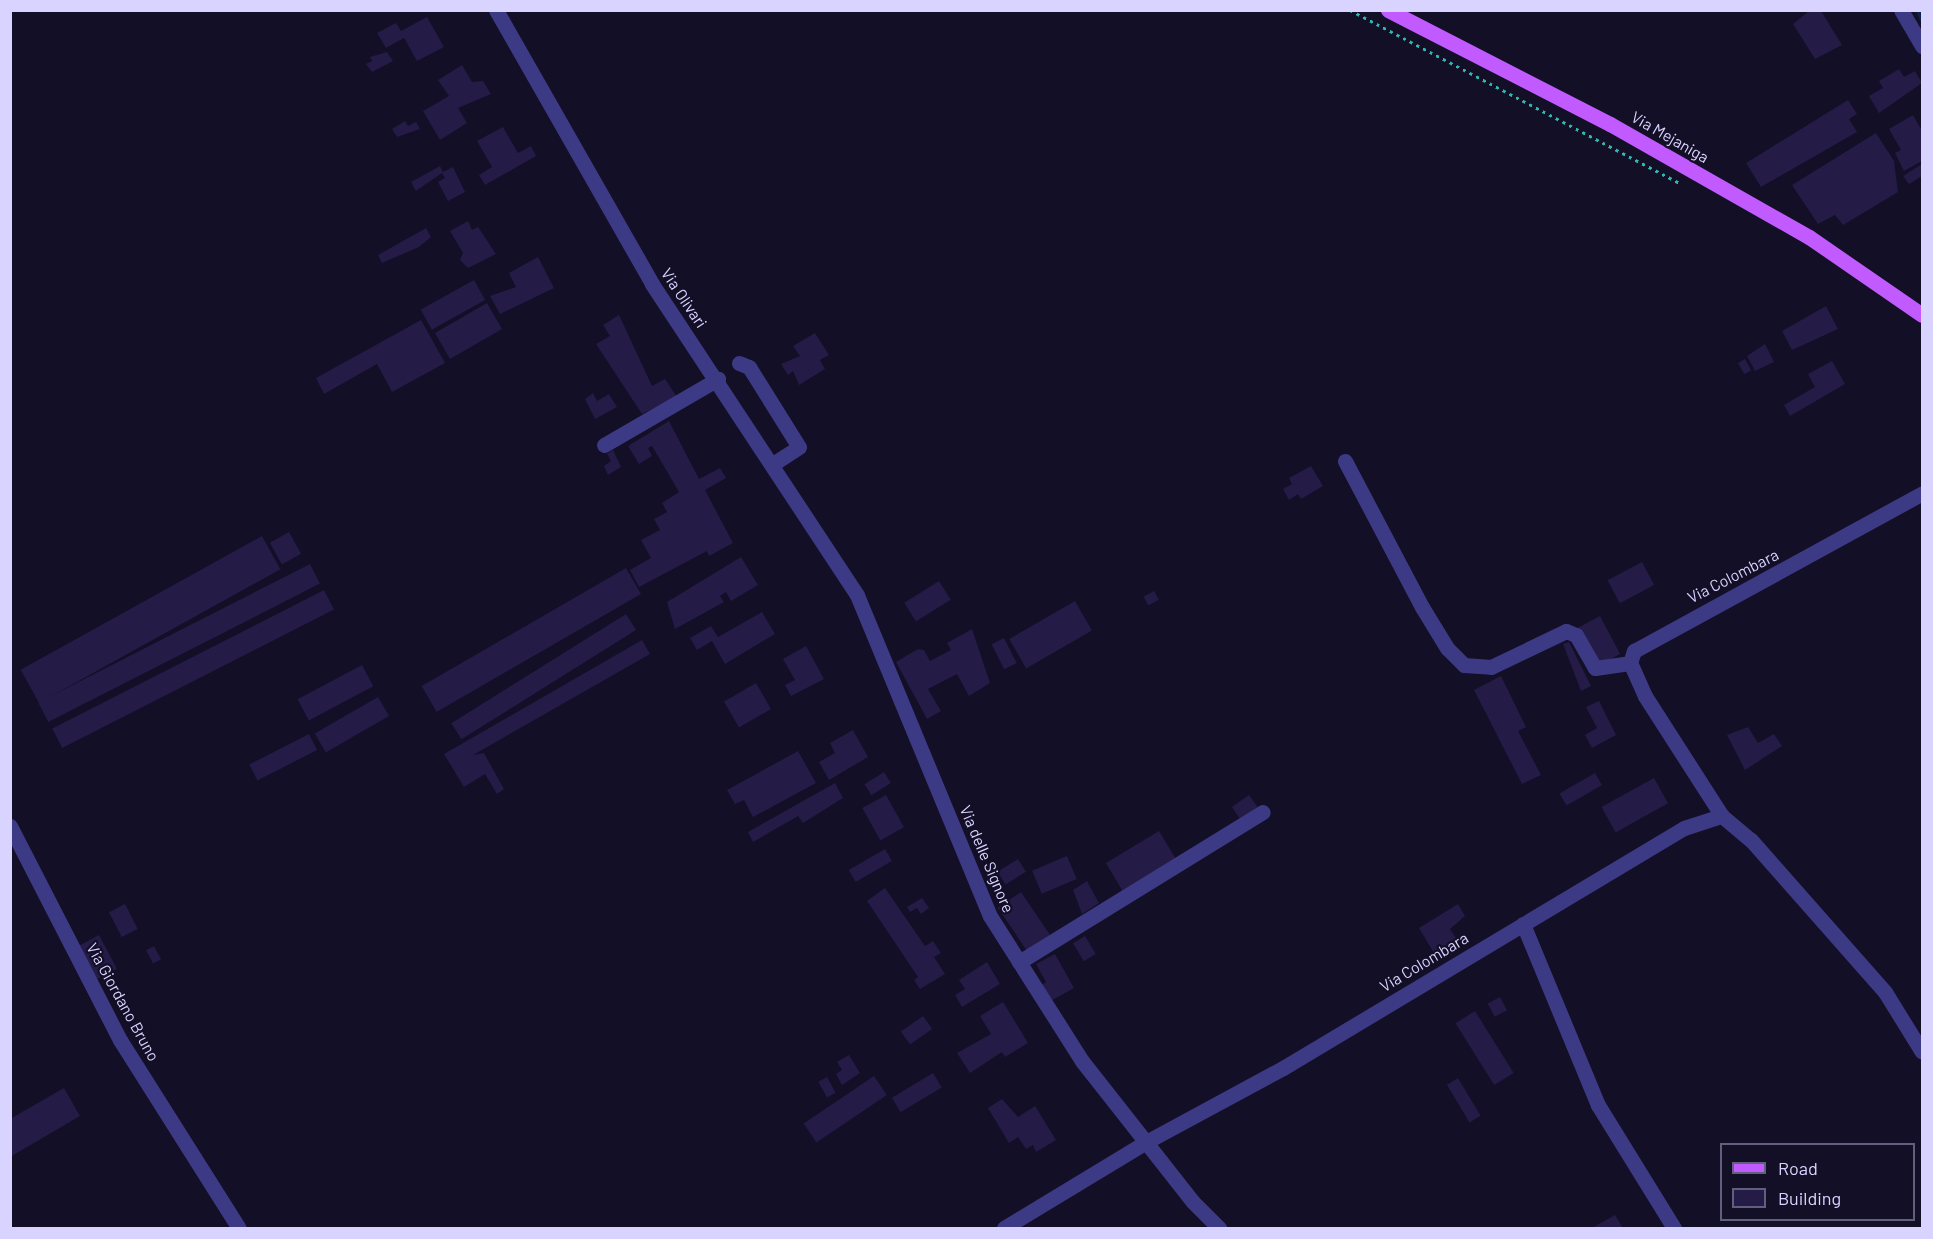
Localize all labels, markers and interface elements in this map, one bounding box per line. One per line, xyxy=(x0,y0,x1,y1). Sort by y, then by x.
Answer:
street label: Via Mejaniga xyxy=(1628,107,1712,167)
street label: Via Olivari xyxy=(657,264,711,332)
street label: Via Colombara xyxy=(1684,545,1782,607)
street label: Via delle Signore xyxy=(956,802,1018,916)
street label: Via Colombara xyxy=(1376,928,1472,996)
street label: Via Giordano Bruno xyxy=(83,940,163,1064)
legend xyxy=(1720,1143,1915,1221)
text: Road xyxy=(1778,1157,1818,1179)
text: Building xyxy=(1778,1187,1841,1209)

